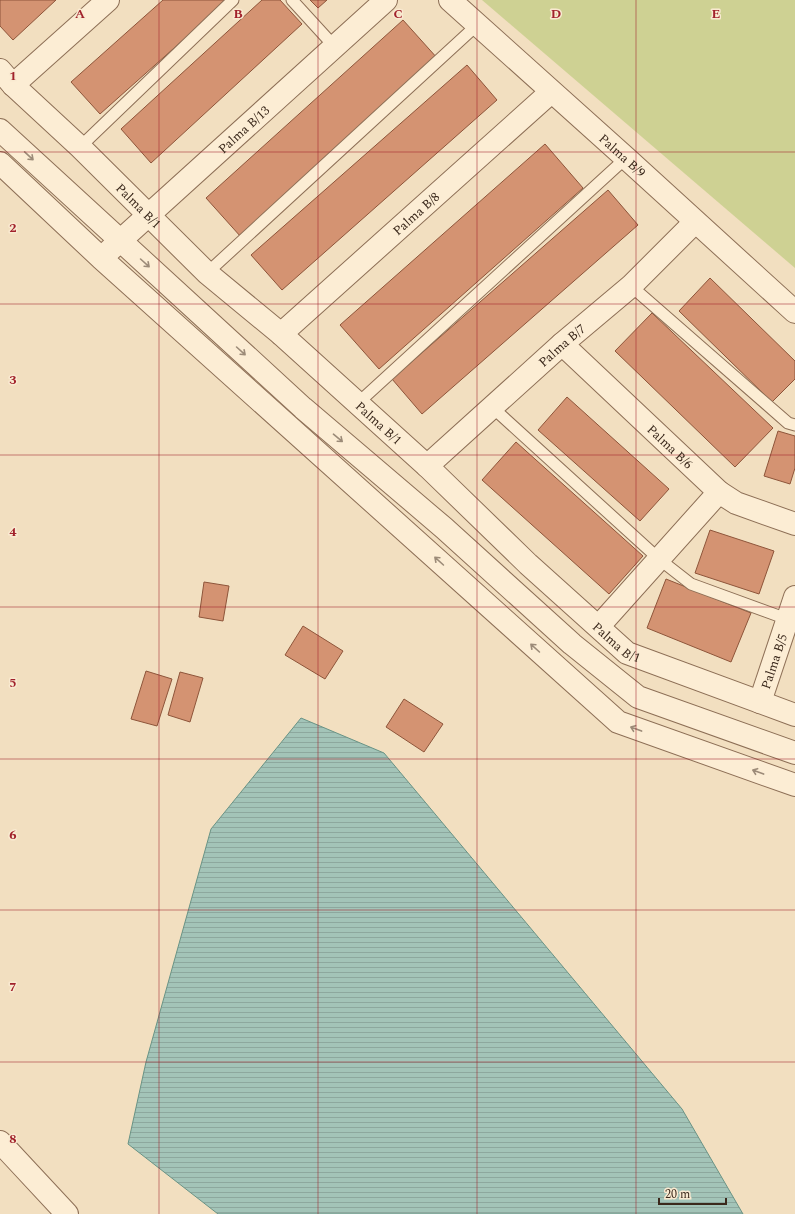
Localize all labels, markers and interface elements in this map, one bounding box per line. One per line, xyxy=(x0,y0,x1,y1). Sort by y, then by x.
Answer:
text: A xyxy=(75,4,85,24)
text: B xyxy=(233,4,243,24)
text: C xyxy=(393,4,403,24)
text: D xyxy=(551,4,561,24)
text: E xyxy=(712,4,721,24)
text: 1 xyxy=(9,66,17,86)
street label: Palma B/13 xyxy=(214,101,275,159)
street label: Palma B/9 xyxy=(594,129,650,183)
one-way arrow xyxy=(24,151,34,161)
street label: Palma B/1 xyxy=(111,179,165,233)
street label: Palma B/8 xyxy=(388,187,444,240)
text: 2 xyxy=(9,218,17,238)
one-way arrow xyxy=(140,258,150,268)
street label: Palma B/7 xyxy=(534,319,590,372)
one-way arrow xyxy=(236,346,246,356)
text: 3 xyxy=(9,370,17,390)
street label: Palma B/1 xyxy=(350,397,406,450)
street label: Palma B/6 xyxy=(642,420,698,474)
one-way arrow xyxy=(332,433,343,442)
text: 4 xyxy=(9,522,17,542)
one-way arrow xyxy=(433,557,444,566)
street label: Palma B/1 xyxy=(588,617,643,668)
street label: Palma B/5 xyxy=(756,631,793,692)
one-way arrow xyxy=(530,644,540,653)
text: 5 xyxy=(9,673,17,693)
one-way arrow xyxy=(630,724,642,732)
one-way arrow xyxy=(753,768,765,776)
text: 6 xyxy=(9,825,17,845)
text: 7 xyxy=(9,977,17,997)
text: 8 xyxy=(9,1129,17,1149)
scale bar xyxy=(659,1180,726,1206)
text: 20 m xyxy=(665,1185,690,1204)

